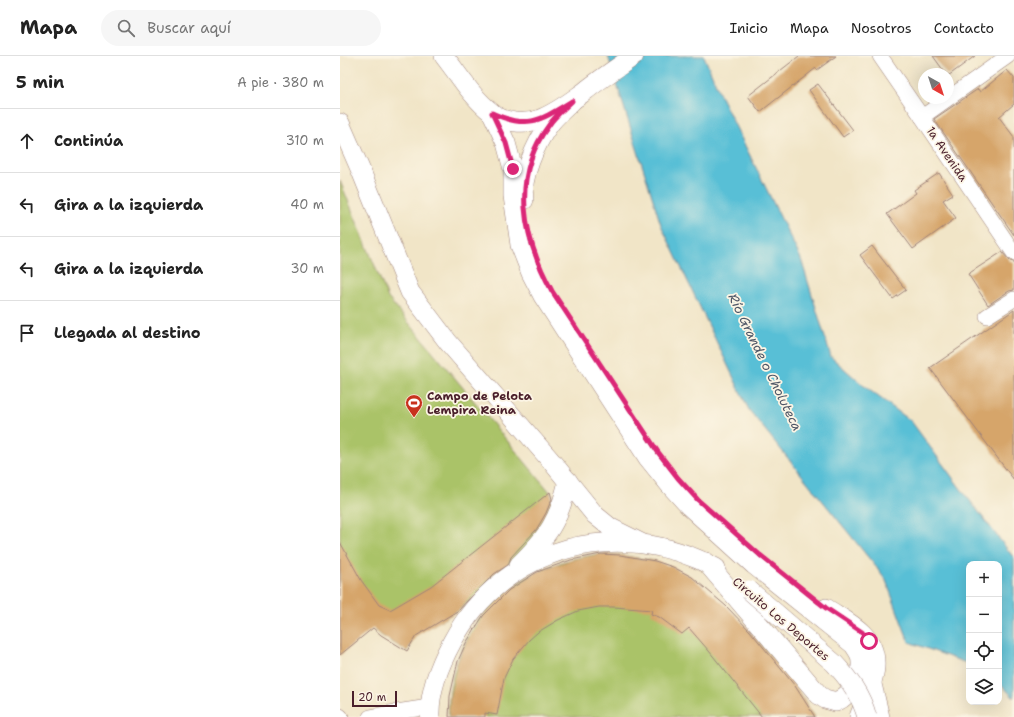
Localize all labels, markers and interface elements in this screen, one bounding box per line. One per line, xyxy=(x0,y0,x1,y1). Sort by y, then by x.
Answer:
search box xyxy=(101,10,381,46)
text: Mapa xyxy=(20,15,77,40)
icon: search xyxy=(115,17,137,39)
text: Buscar aquí xyxy=(147,18,231,38)
text: Inicio xyxy=(730,19,768,37)
text: Mapa xyxy=(790,19,829,37)
text: Nosotros xyxy=(851,19,912,37)
text: Contacto xyxy=(934,19,994,37)
north arrow xyxy=(918,68,954,104)
text: 5 min xyxy=(16,71,64,93)
text: A pie · 380 m xyxy=(237,74,324,91)
street label: 1a Avenida xyxy=(923,123,972,185)
icon: ahead xyxy=(16,130,38,152)
text: Continúa xyxy=(54,131,123,151)
text: 310 m xyxy=(286,132,324,149)
route end xyxy=(504,160,522,178)
icon: left xyxy=(16,194,38,216)
text: Gira a la izquierda xyxy=(54,195,203,215)
text: 40 m xyxy=(290,196,324,213)
icon: left xyxy=(16,258,38,280)
text: Gira a la izquierda xyxy=(54,259,203,279)
text: 30 m xyxy=(290,260,324,277)
water label: Río Grande o Choluteca xyxy=(724,291,806,433)
icon: arrive xyxy=(16,322,38,344)
text: Llegada al destino xyxy=(54,323,201,343)
place label: Campo de Pelota Lempira Reina xyxy=(427,388,533,418)
sports icon: Campo de Pelota Lempira Reina xyxy=(404,393,424,418)
map controls xyxy=(966,561,1002,705)
button: + xyxy=(966,561,1002,597)
street label: Circuito Los Deportes xyxy=(729,574,833,664)
button: − xyxy=(966,597,1002,633)
route start xyxy=(860,632,878,650)
button: locate xyxy=(966,633,1002,669)
button: layers xyxy=(966,669,1002,705)
scale bar xyxy=(352,689,397,708)
text: 20 m xyxy=(358,690,386,705)

